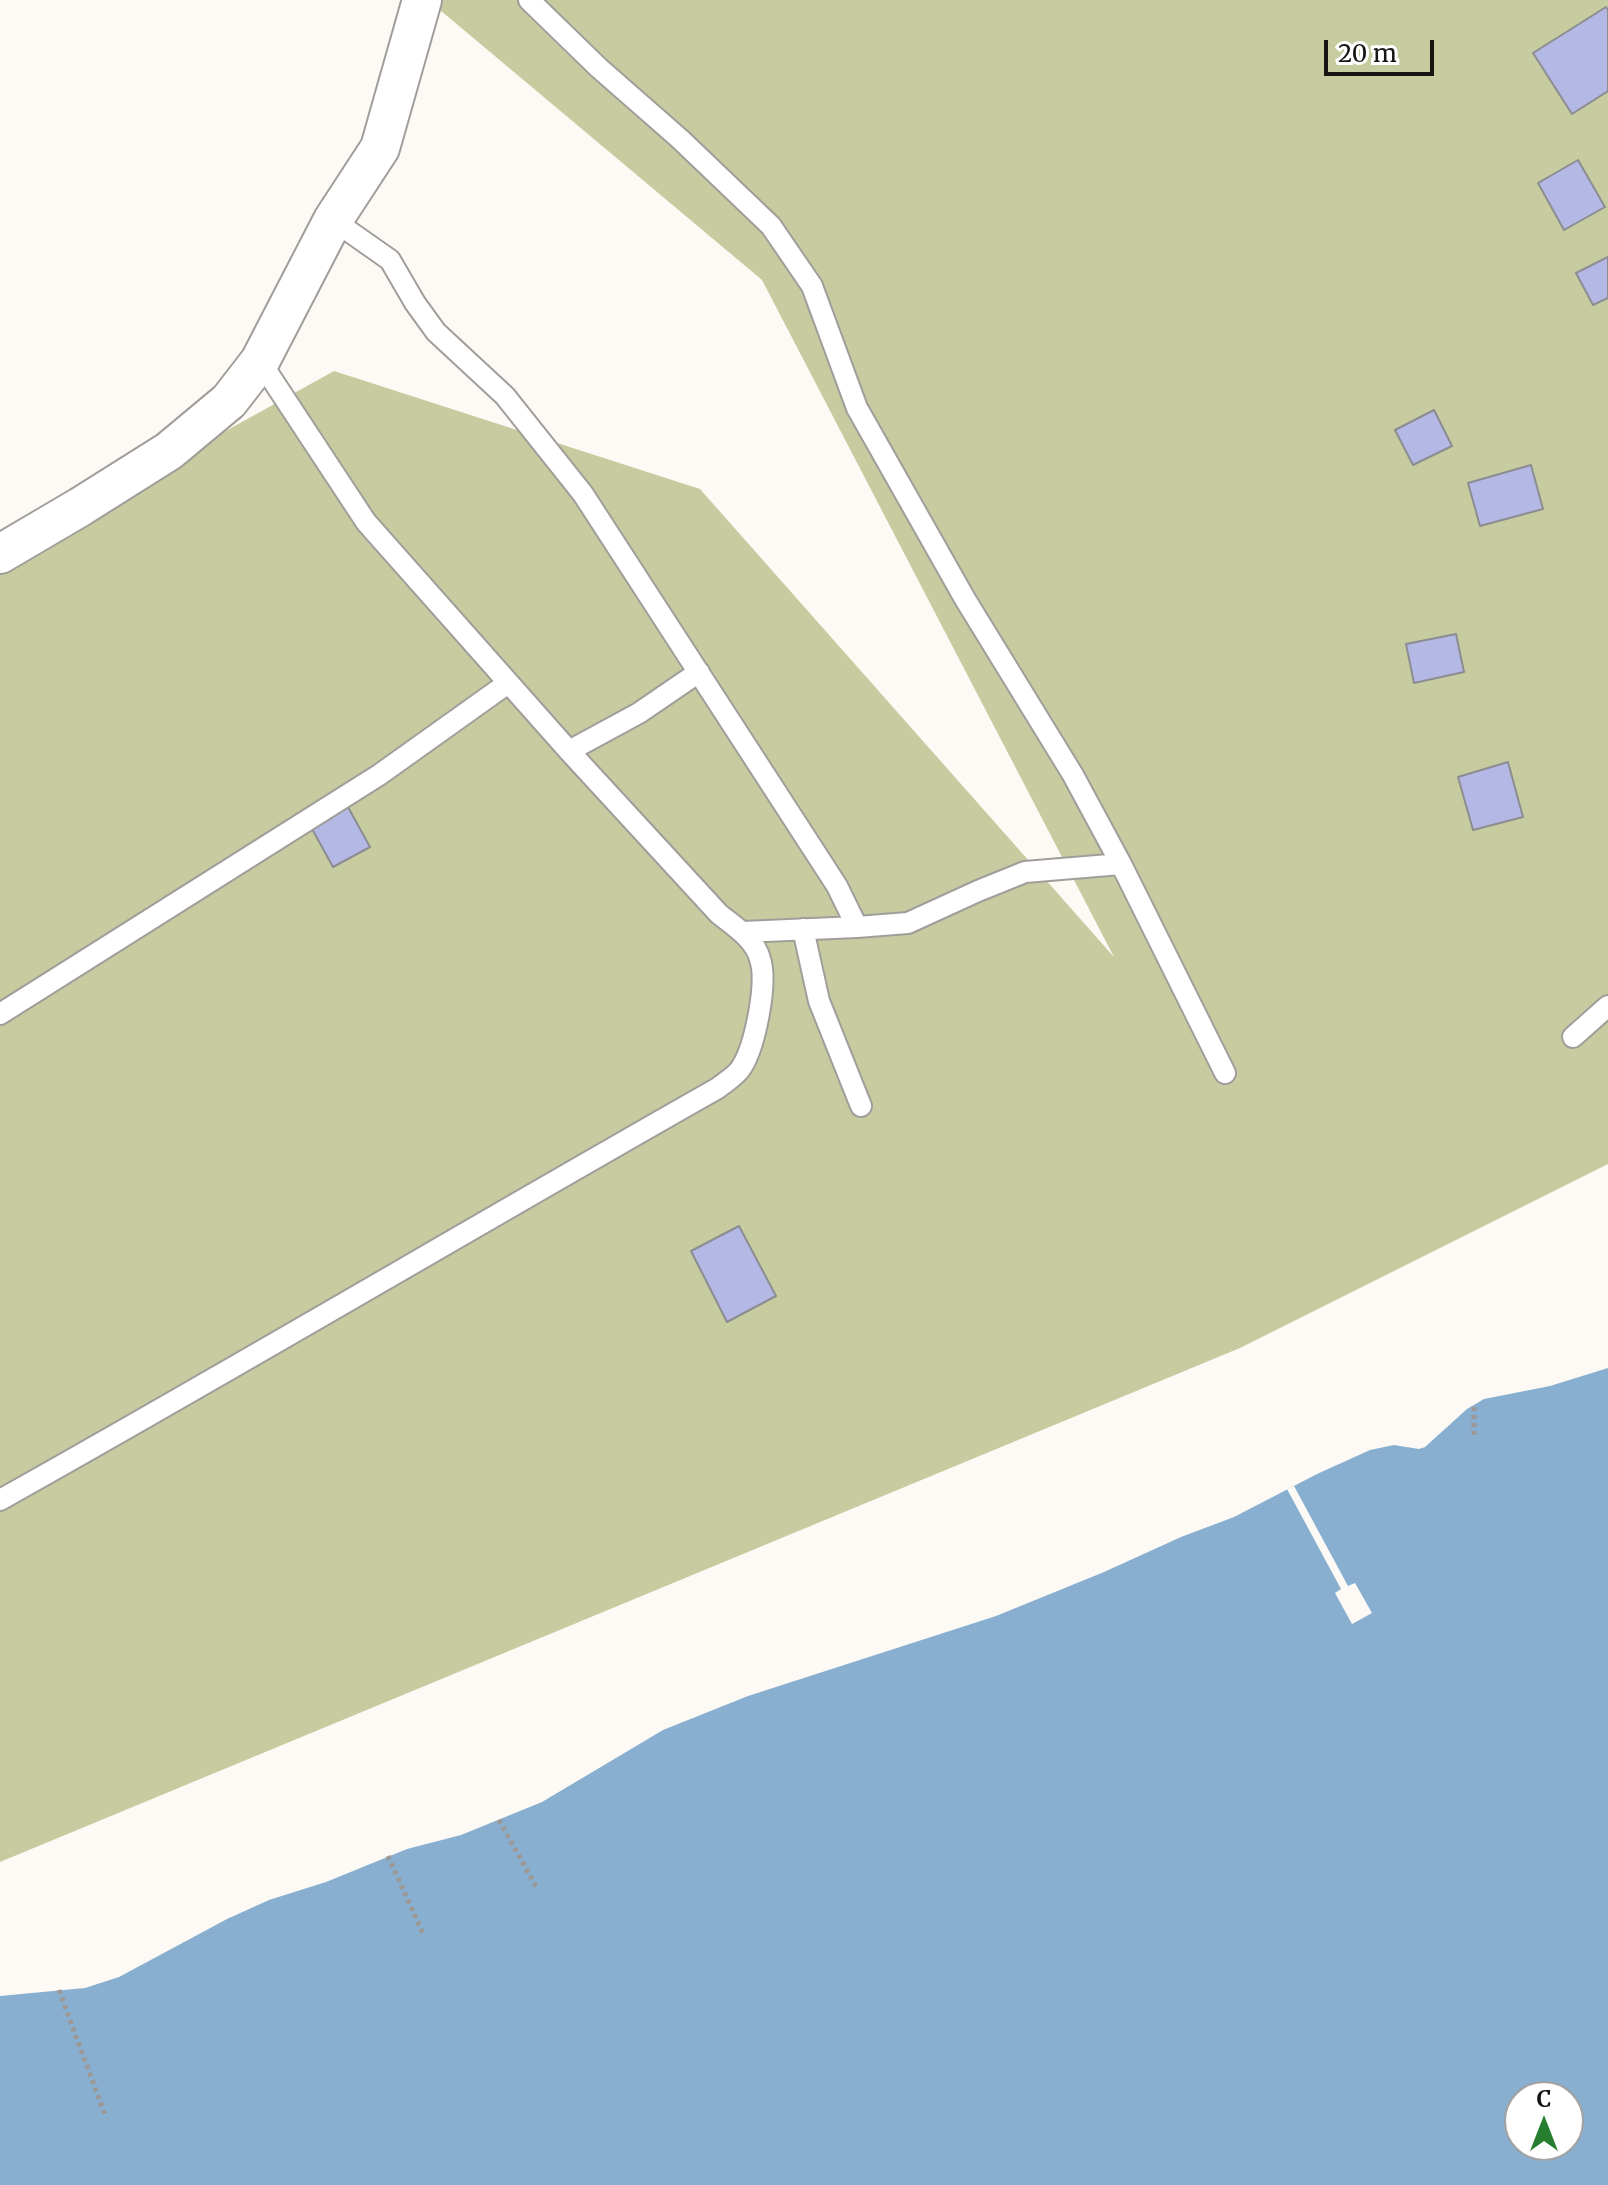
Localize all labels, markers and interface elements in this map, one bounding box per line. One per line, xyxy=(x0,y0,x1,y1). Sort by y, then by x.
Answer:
scale bar xyxy=(1328,24,1438,74)
text: 20 m xyxy=(1338,38,1397,69)
north arrow xyxy=(1504,2081,1584,2161)
text: С xyxy=(1537,2085,1551,2113)

